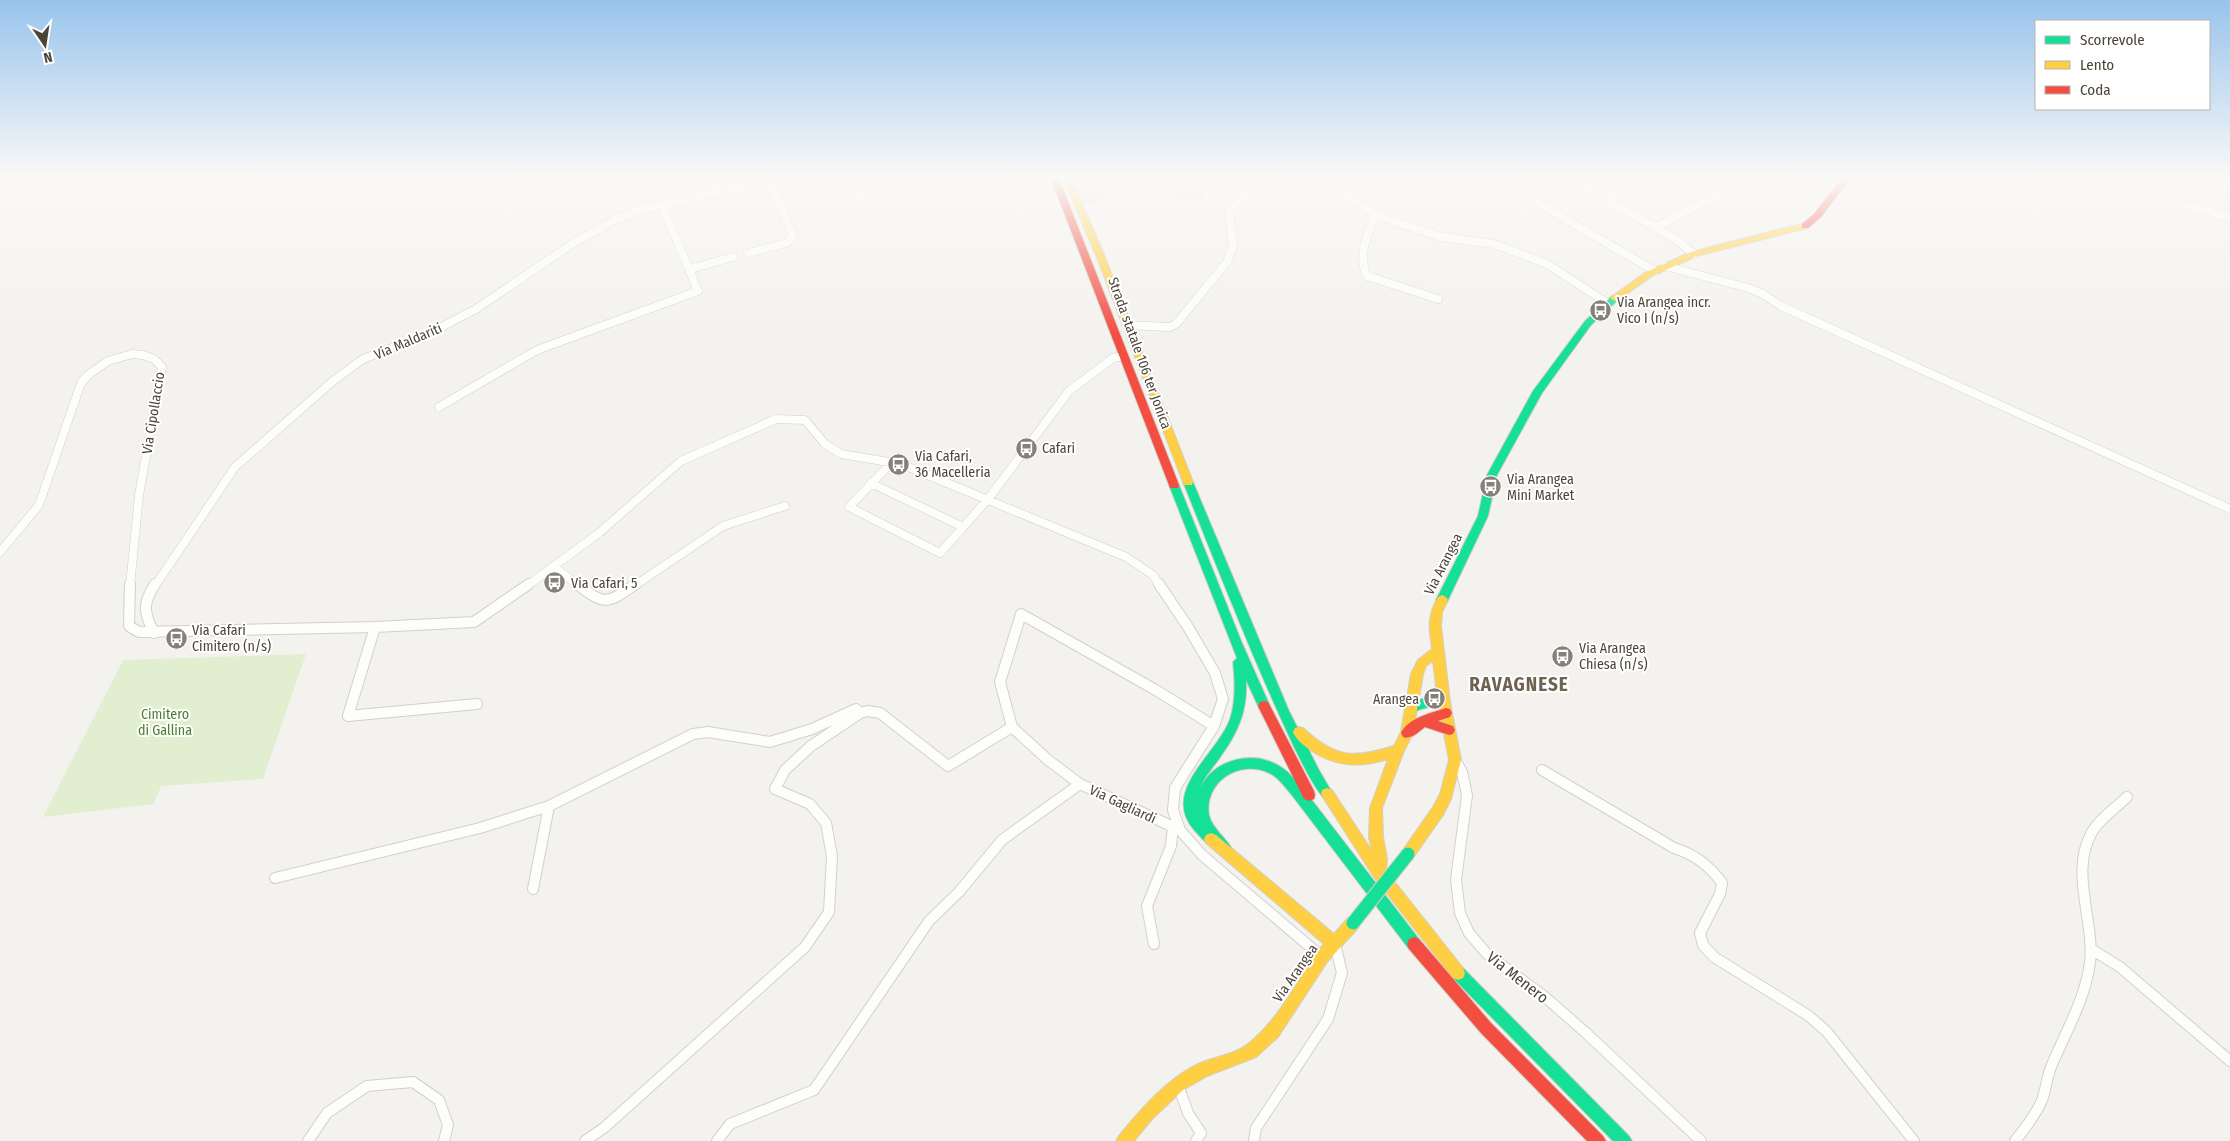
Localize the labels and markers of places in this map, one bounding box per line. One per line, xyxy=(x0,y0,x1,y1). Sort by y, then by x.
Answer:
place label: Via Arangea incr. Vico I (n/s) xyxy=(1617,294,1711,327)
bus stop icon: Via Arangea incr. Vico I (n/s) xyxy=(1589,298,1613,322)
bus stop icon: Cafari xyxy=(1014,436,1038,460)
place label: Cafari xyxy=(1042,440,1075,457)
place label: Via Cafari, 36 Macelleria xyxy=(915,448,991,481)
bus stop icon: Via Cafari, 36 Macelleria xyxy=(887,452,911,476)
place label: Via Arangea Mini Market xyxy=(1507,471,1575,504)
bus stop icon: Via Arangea Mini Market xyxy=(1479,475,1503,499)
bus stop icon: Via Cafari, 5 xyxy=(543,571,567,595)
place label: Via Cafari, 5 xyxy=(571,575,638,592)
place label: Via Cafari Cimitero (n/s) xyxy=(192,622,271,655)
bus stop icon: Via Cafari Cimitero (n/s) xyxy=(164,626,188,650)
place label: Via Arangea Chiesa (n/s) xyxy=(1579,640,1648,673)
bus stop icon: Via Arangea Chiesa (n/s) xyxy=(1551,644,1575,668)
bus stop icon: Arangea xyxy=(1423,687,1447,711)
place label: Arangea xyxy=(1373,691,1419,708)

